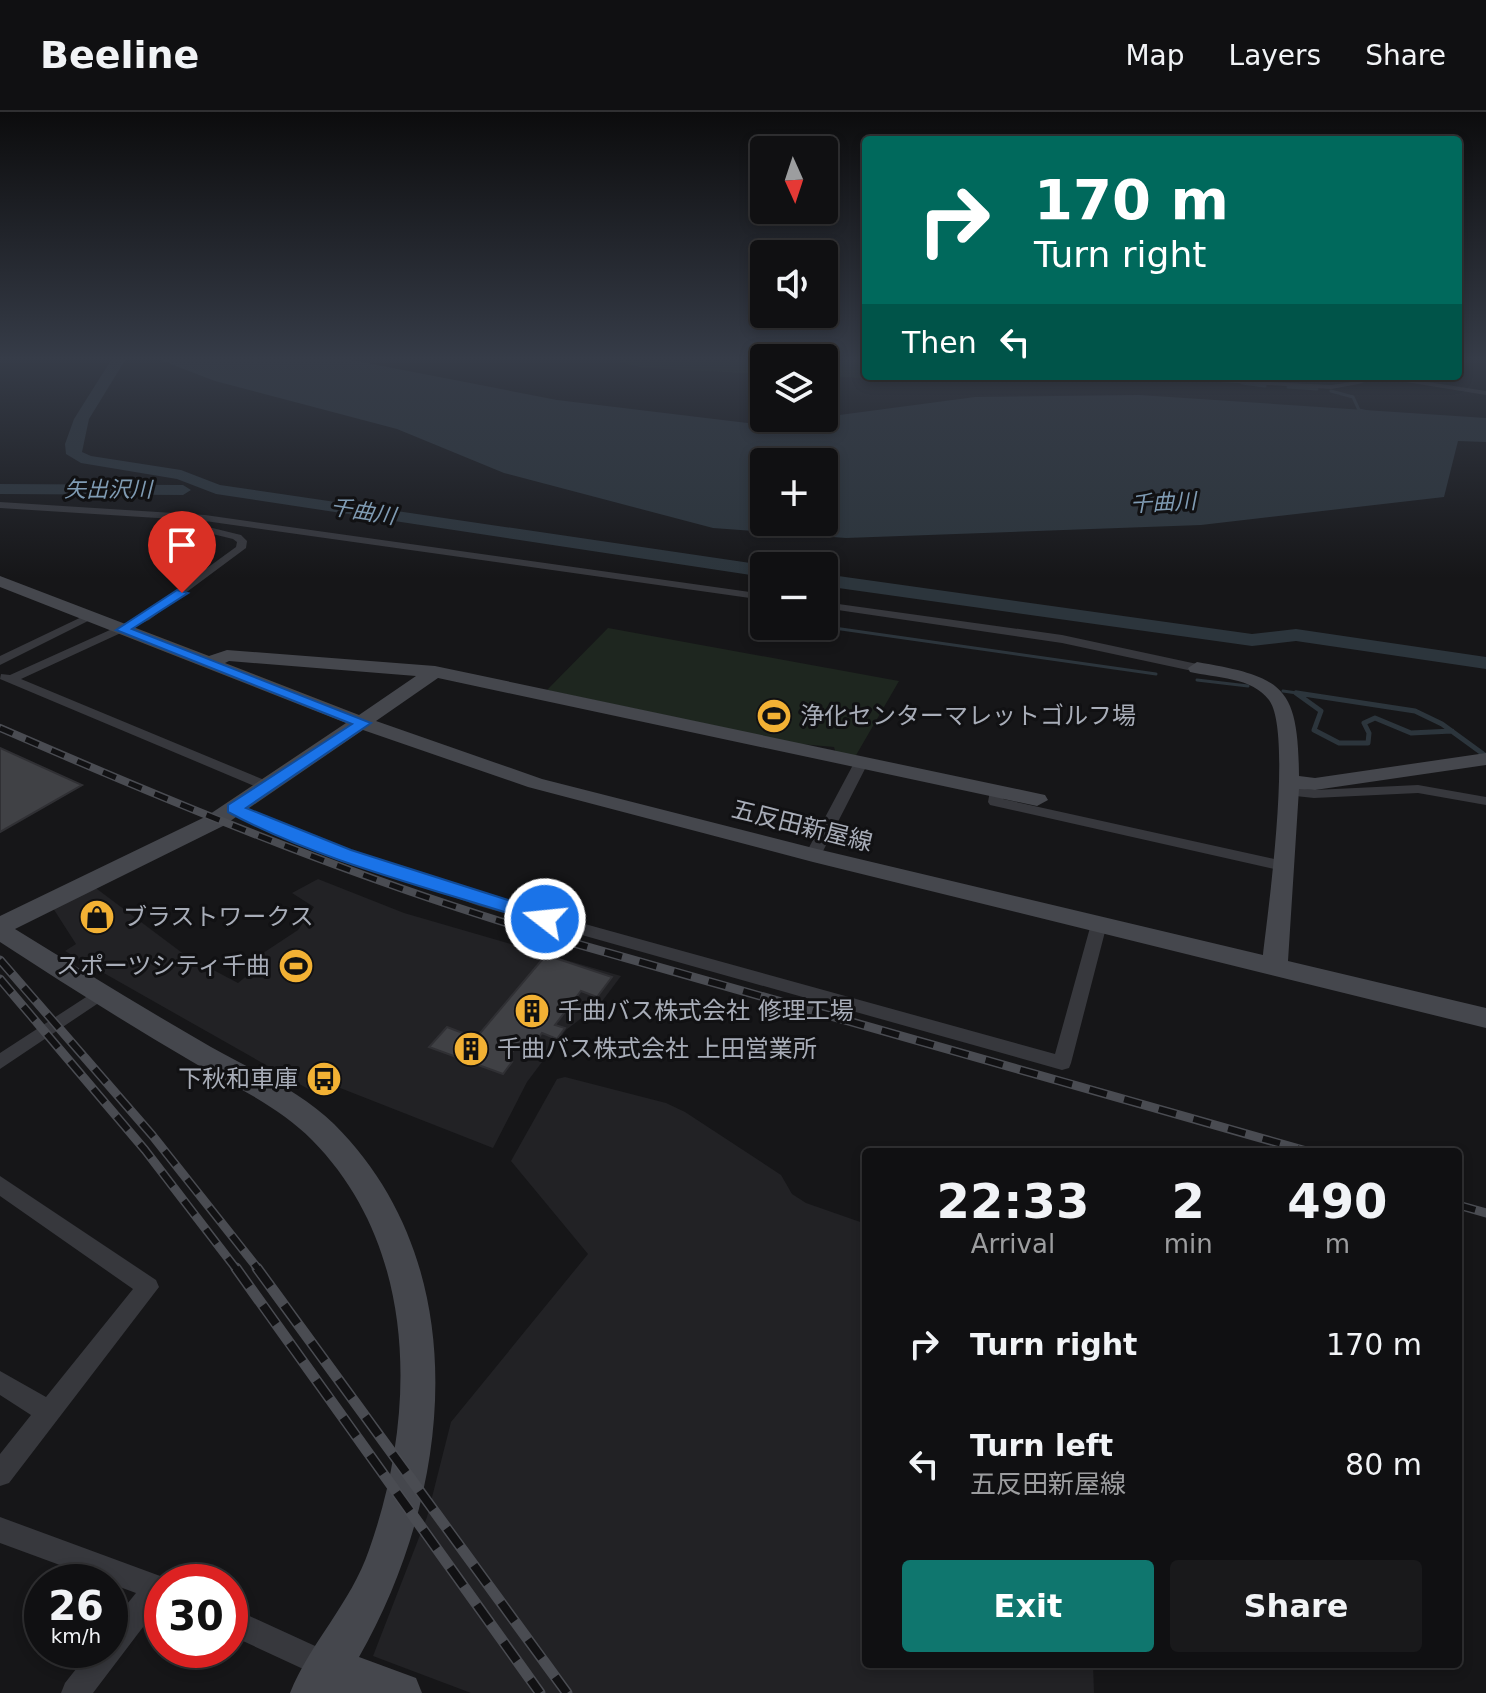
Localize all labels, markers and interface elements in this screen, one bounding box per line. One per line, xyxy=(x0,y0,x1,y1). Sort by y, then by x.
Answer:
text: Beeline xyxy=(40,33,199,77)
text: Map xyxy=(1125,39,1185,72)
text: Layers xyxy=(1229,39,1321,72)
text: Share xyxy=(1365,39,1446,72)
north arrow xyxy=(750,136,838,224)
map controls xyxy=(750,136,838,640)
text: 170 m xyxy=(1034,167,1229,232)
icon: right xyxy=(902,168,1006,272)
text: Turn right xyxy=(1034,234,1206,275)
button: sound xyxy=(750,240,838,328)
icon: left xyxy=(993,320,1037,364)
text: Then xyxy=(902,325,977,360)
button: layers xyxy=(750,344,838,432)
button: + xyxy=(750,448,838,536)
water label: 矢出沢川 xyxy=(64,477,154,502)
water label: 千曲川 xyxy=(1129,488,1199,517)
water label: 千曲川 xyxy=(328,494,399,529)
pin xyxy=(148,511,216,593)
icon: arrive xyxy=(160,523,204,567)
button: − xyxy=(750,552,838,640)
sports icon: 浄化センターマレットゴルフ場 xyxy=(755,697,793,735)
place label: 浄化センターマレットゴルフ場 xyxy=(800,702,1136,730)
street label: 五反田新屋線 xyxy=(729,795,875,857)
position arrow xyxy=(503,877,587,961)
shop icon: ブラストワークス xyxy=(78,898,116,936)
place label: ブラストワークス xyxy=(123,903,314,931)
sports icon: スポーツシティ千曲 xyxy=(277,947,315,985)
place label: スポーツシティ千曲 xyxy=(56,952,270,980)
building icon: 千曲バス株式会社 修理工場 xyxy=(513,992,551,1030)
place label: 千曲バス株式会社 修理工場 xyxy=(558,997,854,1025)
building icon: 千曲バス株式会社 上田営業所 xyxy=(452,1030,490,1068)
place label: 千曲バス株式会社 上田営業所 xyxy=(497,1035,817,1063)
bus stop icon: 下秋和車庫 xyxy=(305,1060,343,1098)
place label: 下秋和車庫 xyxy=(178,1065,298,1093)
text: 22:33 xyxy=(936,1173,1089,1229)
text: 2 xyxy=(1172,1173,1205,1229)
text: 490 xyxy=(1287,1173,1387,1229)
text: Arrival xyxy=(971,1229,1055,1259)
text: min xyxy=(1164,1229,1213,1259)
text: m xyxy=(1325,1229,1350,1259)
icon: right xyxy=(902,1322,946,1366)
text: Turn right xyxy=(970,1327,1137,1362)
text: 170 m xyxy=(1326,1327,1422,1362)
text: Turn left xyxy=(970,1428,1113,1463)
icon: left xyxy=(902,1442,946,1486)
text: 80 m xyxy=(1345,1447,1422,1482)
text: 五反田新屋線 xyxy=(970,1469,1126,1499)
button: Exit xyxy=(902,1560,1154,1652)
button: Share xyxy=(1170,1560,1422,1652)
speed limit sign: 30 xyxy=(144,1564,248,1668)
text: 26 xyxy=(48,1583,104,1629)
text: km/h xyxy=(51,1624,101,1648)

